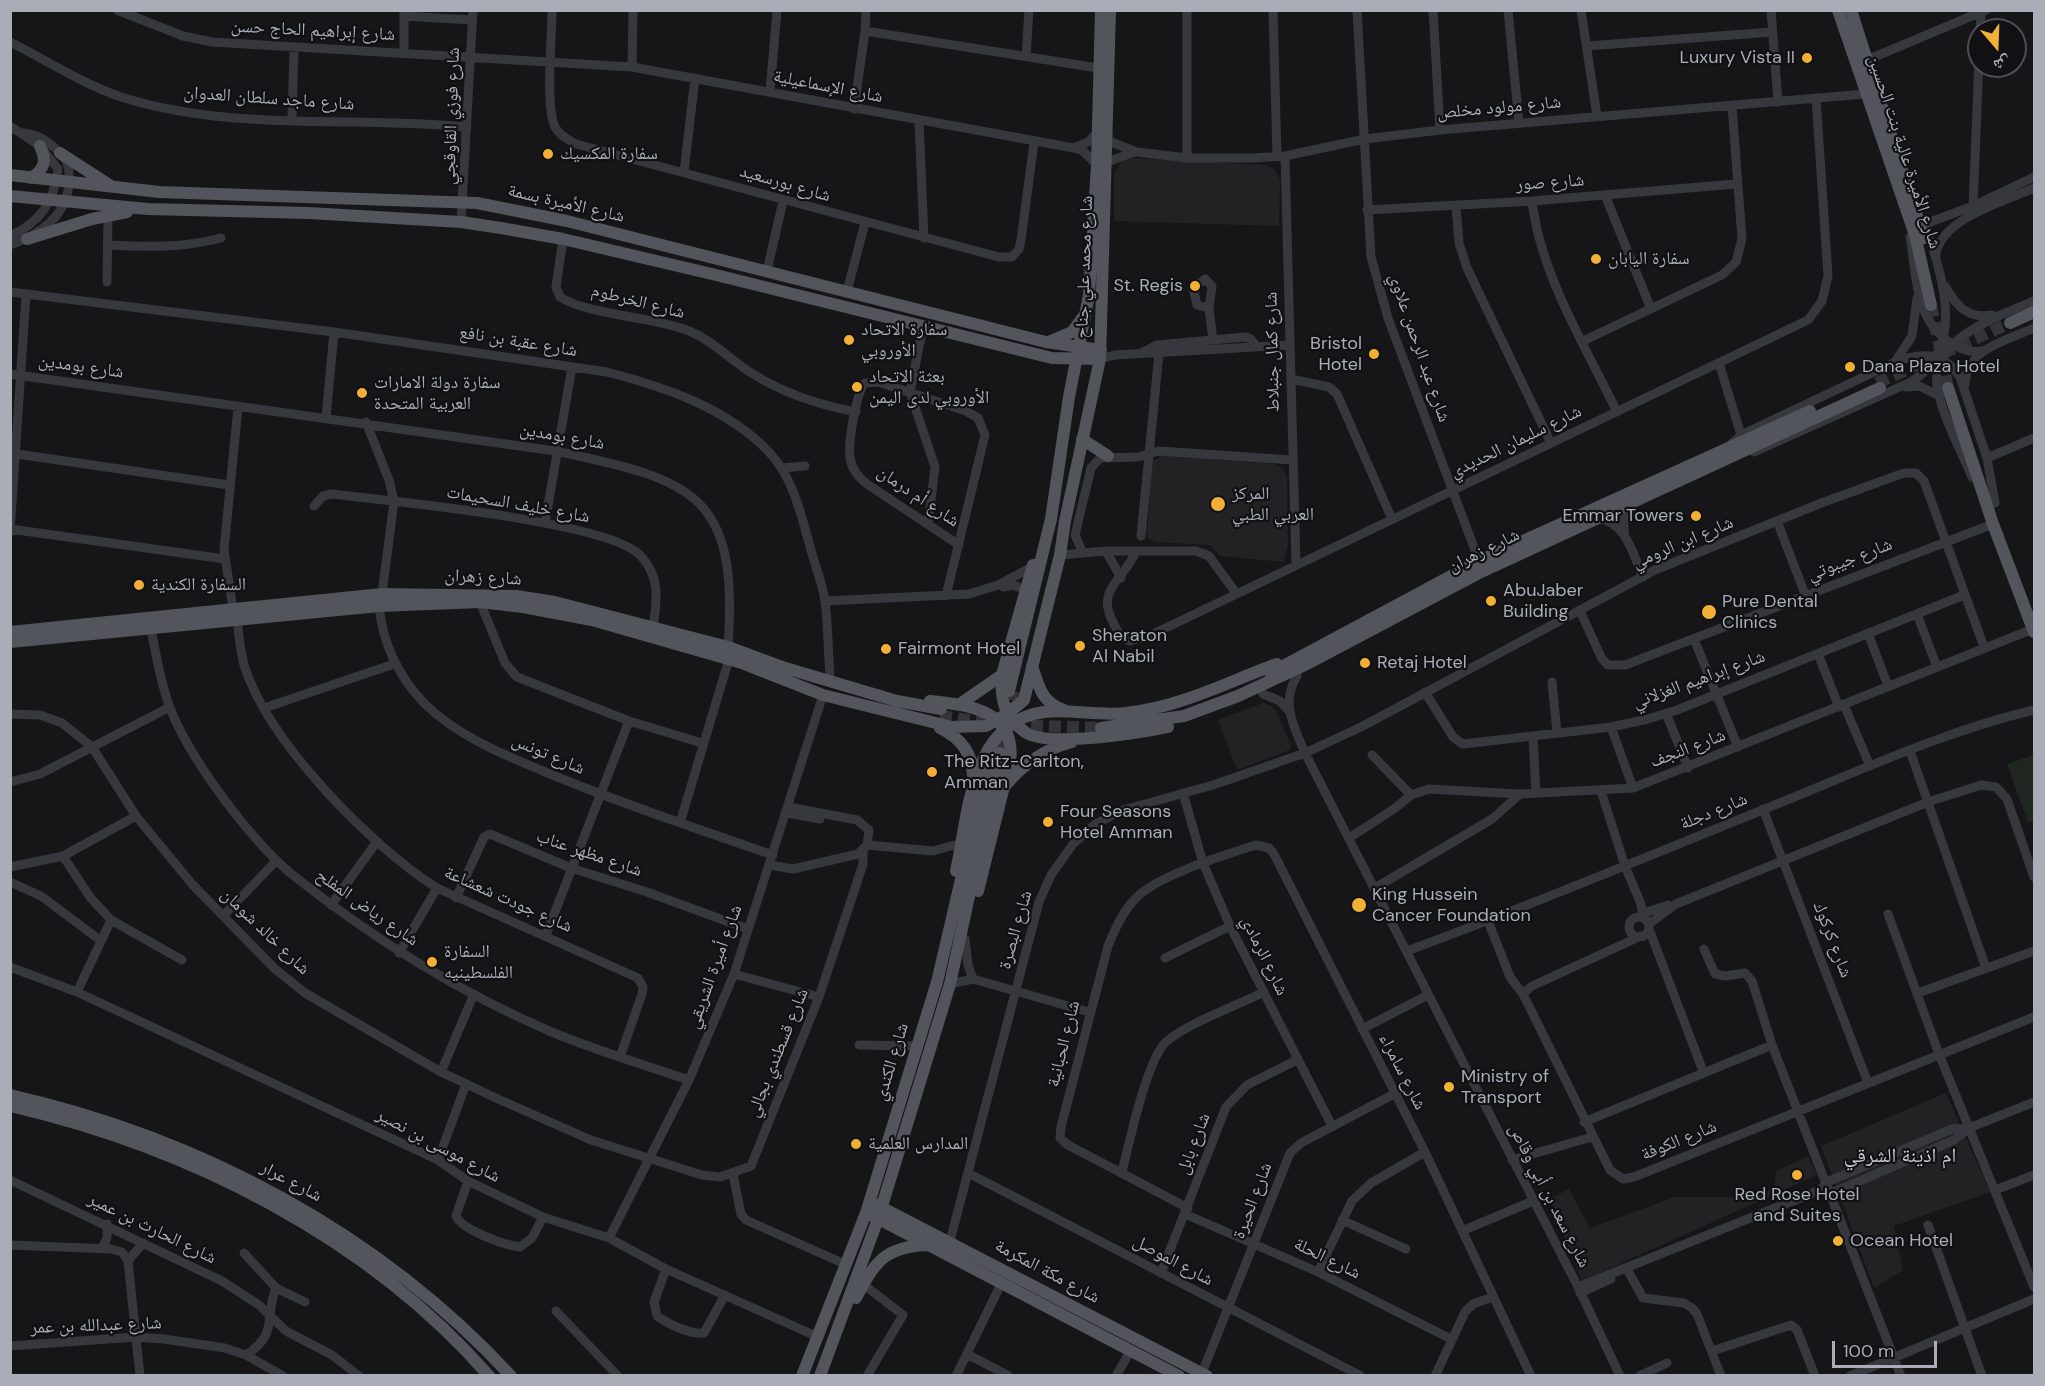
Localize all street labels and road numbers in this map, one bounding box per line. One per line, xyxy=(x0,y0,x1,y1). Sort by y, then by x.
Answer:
street label: شارع إبراهيم الحاج حسن xyxy=(230,16,396,46)
street label: شارع فوزي القاوقجي xyxy=(439,47,465,185)
street label: شارع الأميرة عالية بنت الحسين xyxy=(1862,52,1946,252)
street label: شارع الإسماعيلية xyxy=(771,66,885,108)
street label: شارع ماجد سلطان العدوان xyxy=(183,82,355,116)
street label: شارع مولود مخلص xyxy=(1436,92,1562,124)
street label: شارع بورسعيد xyxy=(737,161,833,207)
street label: شارع صور xyxy=(1515,170,1585,196)
street label: شارع الأميرة بسمة xyxy=(506,180,626,228)
street label: شارع محمد علي جناح xyxy=(1072,195,1098,339)
street label: شارع عبد الرحمن علاوي xyxy=(1383,271,1455,425)
street label: شارع الخرطوم xyxy=(589,280,687,324)
street label: شارع كمال جنبلاط xyxy=(1261,291,1285,413)
street label: شارع عقبة بن نافع xyxy=(457,322,579,362)
street label: شارع بومدين xyxy=(37,350,125,384)
street label: شارع سليمان الحديدي xyxy=(1447,401,1585,483)
street label: شارع بومدين xyxy=(518,419,606,455)
street label: شارع أم درمان xyxy=(873,462,963,532)
street label: شارع خليف السحيمات xyxy=(445,482,591,528)
street label: شارع ابن الرومي xyxy=(1629,512,1737,574)
street label: شارع زهران xyxy=(1445,524,1523,578)
street label: شارع جيبوتي xyxy=(1805,534,1895,586)
street label: شارع زهران xyxy=(444,565,522,591)
street label: شارع إبراهيم الغزلاني xyxy=(1630,646,1768,714)
street label: شارع النجف xyxy=(1647,725,1729,773)
street label: شارع تونس xyxy=(508,730,588,780)
street label: شارع دجلة xyxy=(1677,789,1751,835)
street label: شارع مظهر عناب xyxy=(533,826,645,882)
street label: شارع جودت شعشاعة xyxy=(441,862,575,938)
street label: شارع رياض المفلح xyxy=(312,865,422,951)
street label: شارع خالد شومان xyxy=(216,884,314,980)
street label: شارع البصرة xyxy=(994,888,1038,972)
street label: شارع كركوك xyxy=(1808,899,1856,981)
street label: شارع أميرة الشريقي xyxy=(683,902,747,1032)
street label: شارع الرمادي xyxy=(1236,913,1292,999)
street label: شارع قسطندي بجالي xyxy=(742,985,814,1121)
street label: شارع الحبانية xyxy=(1043,998,1085,1090)
street label: شارع الكندي xyxy=(870,1020,914,1104)
street label: شارع سامراء xyxy=(1374,1030,1430,1114)
street label: شارع موسى بن نصير xyxy=(372,1104,504,1188)
street label: شارع بابل xyxy=(1172,1110,1216,1178)
street label: شارع الكوفة xyxy=(1638,1116,1720,1166)
street label: شارع سعد بن أبي وقاص xyxy=(1503,1120,1595,1272)
street label: شارع عرار xyxy=(257,1157,325,1207)
street label: شارع الحيرة xyxy=(1229,1160,1277,1242)
street label: شارع الحارث بن عمير xyxy=(84,1189,220,1269)
street label: شارع الموصل xyxy=(1129,1231,1217,1291)
street label: شارع الحلة xyxy=(1290,1234,1364,1284)
street label: شارع مكة المكرمة xyxy=(991,1235,1103,1309)
street label: شارع عبدالله بن عمر xyxy=(30,1313,162,1339)

